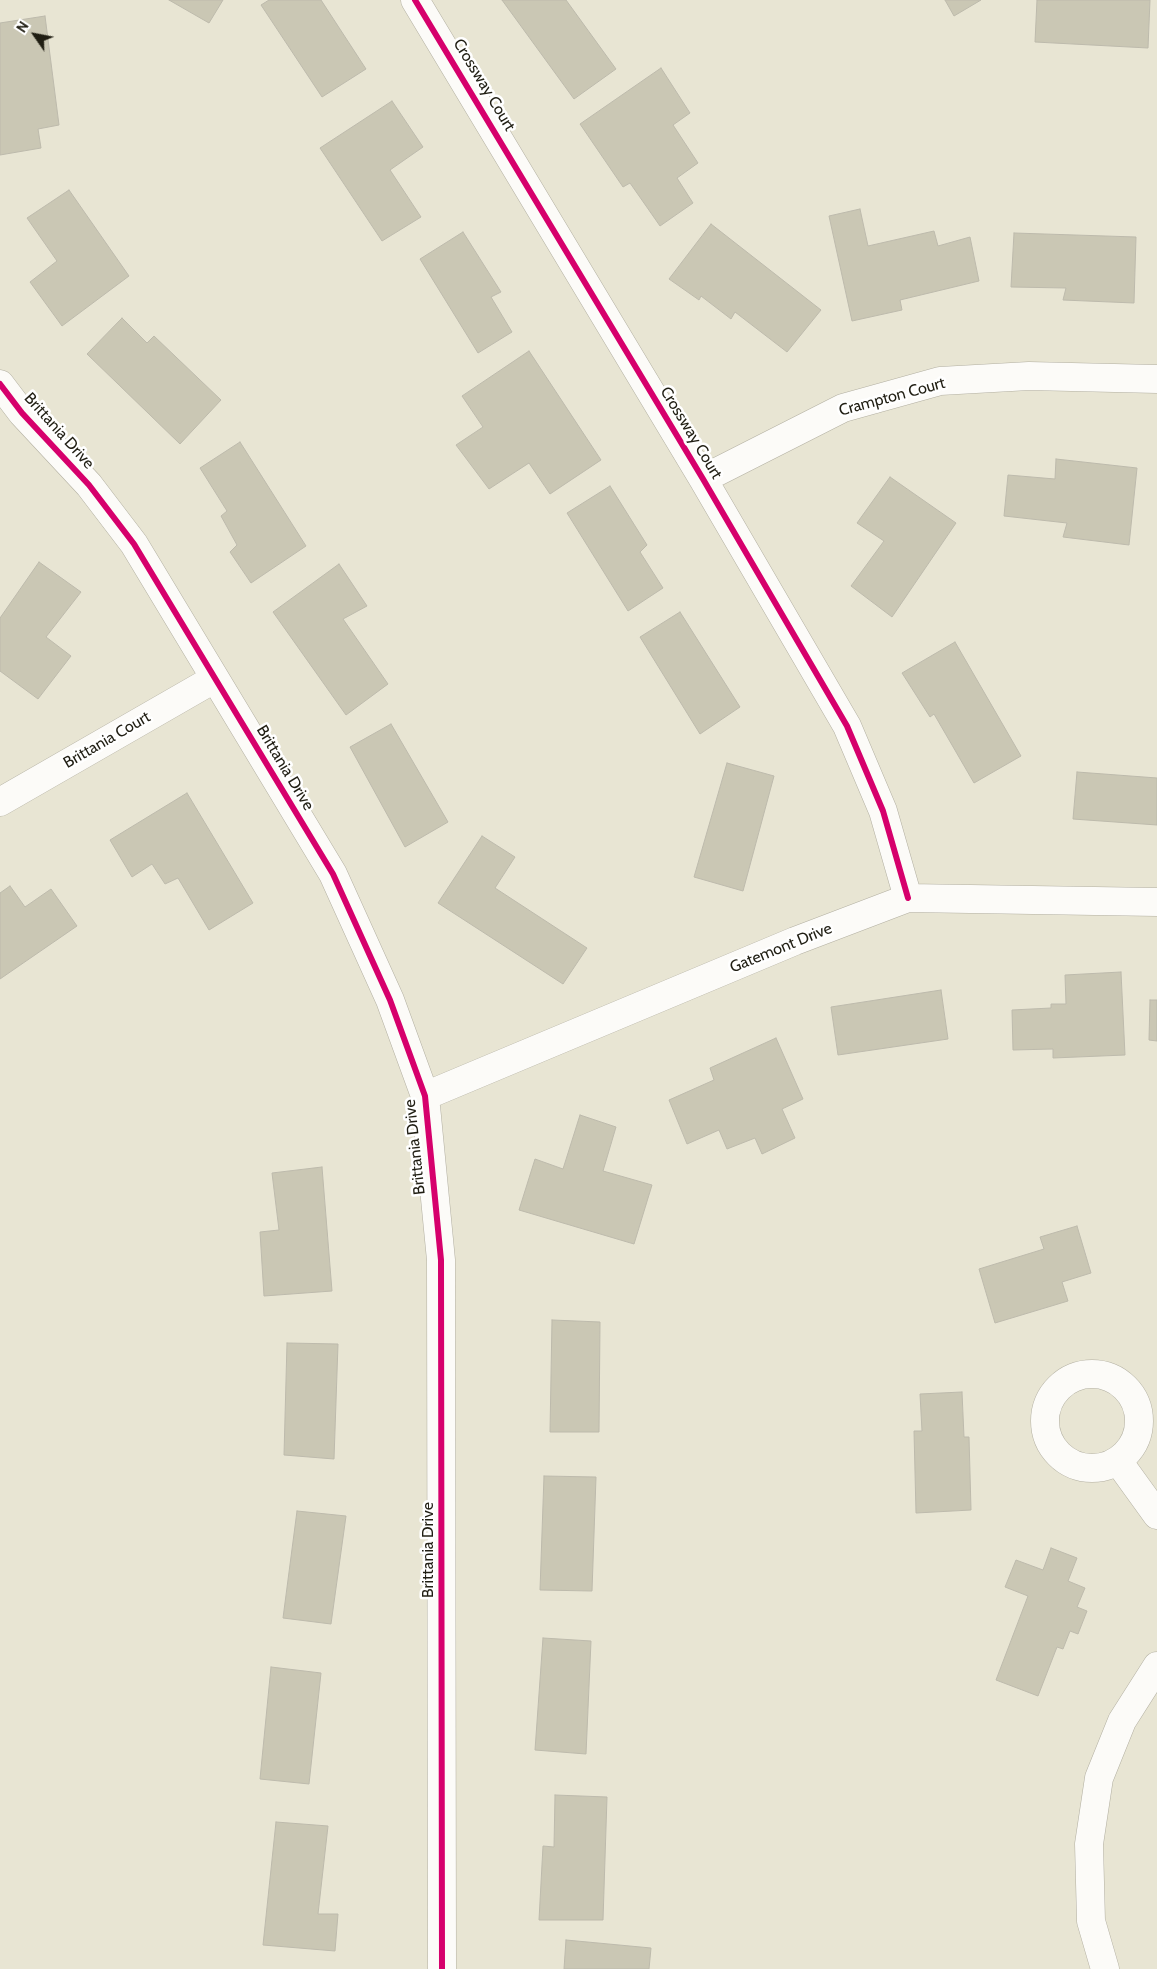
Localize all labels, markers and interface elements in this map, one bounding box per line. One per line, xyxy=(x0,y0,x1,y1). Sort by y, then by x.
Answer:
north arrow xyxy=(10,10,60,60)
text: N xyxy=(12,18,33,36)
street label: Crossway Court xyxy=(449,35,519,135)
street label: Crampton Court xyxy=(837,374,947,420)
street label: Crossway Court xyxy=(656,383,726,483)
street label: Brittania Drive xyxy=(20,389,98,473)
street label: Brittania Court xyxy=(60,707,154,773)
street label: Brittania Drive xyxy=(252,722,318,814)
street label: Gatemont Drive xyxy=(727,919,835,977)
street label: Brittania Drive xyxy=(400,1098,430,1196)
street label: Brittania Drive xyxy=(418,1502,438,1598)

